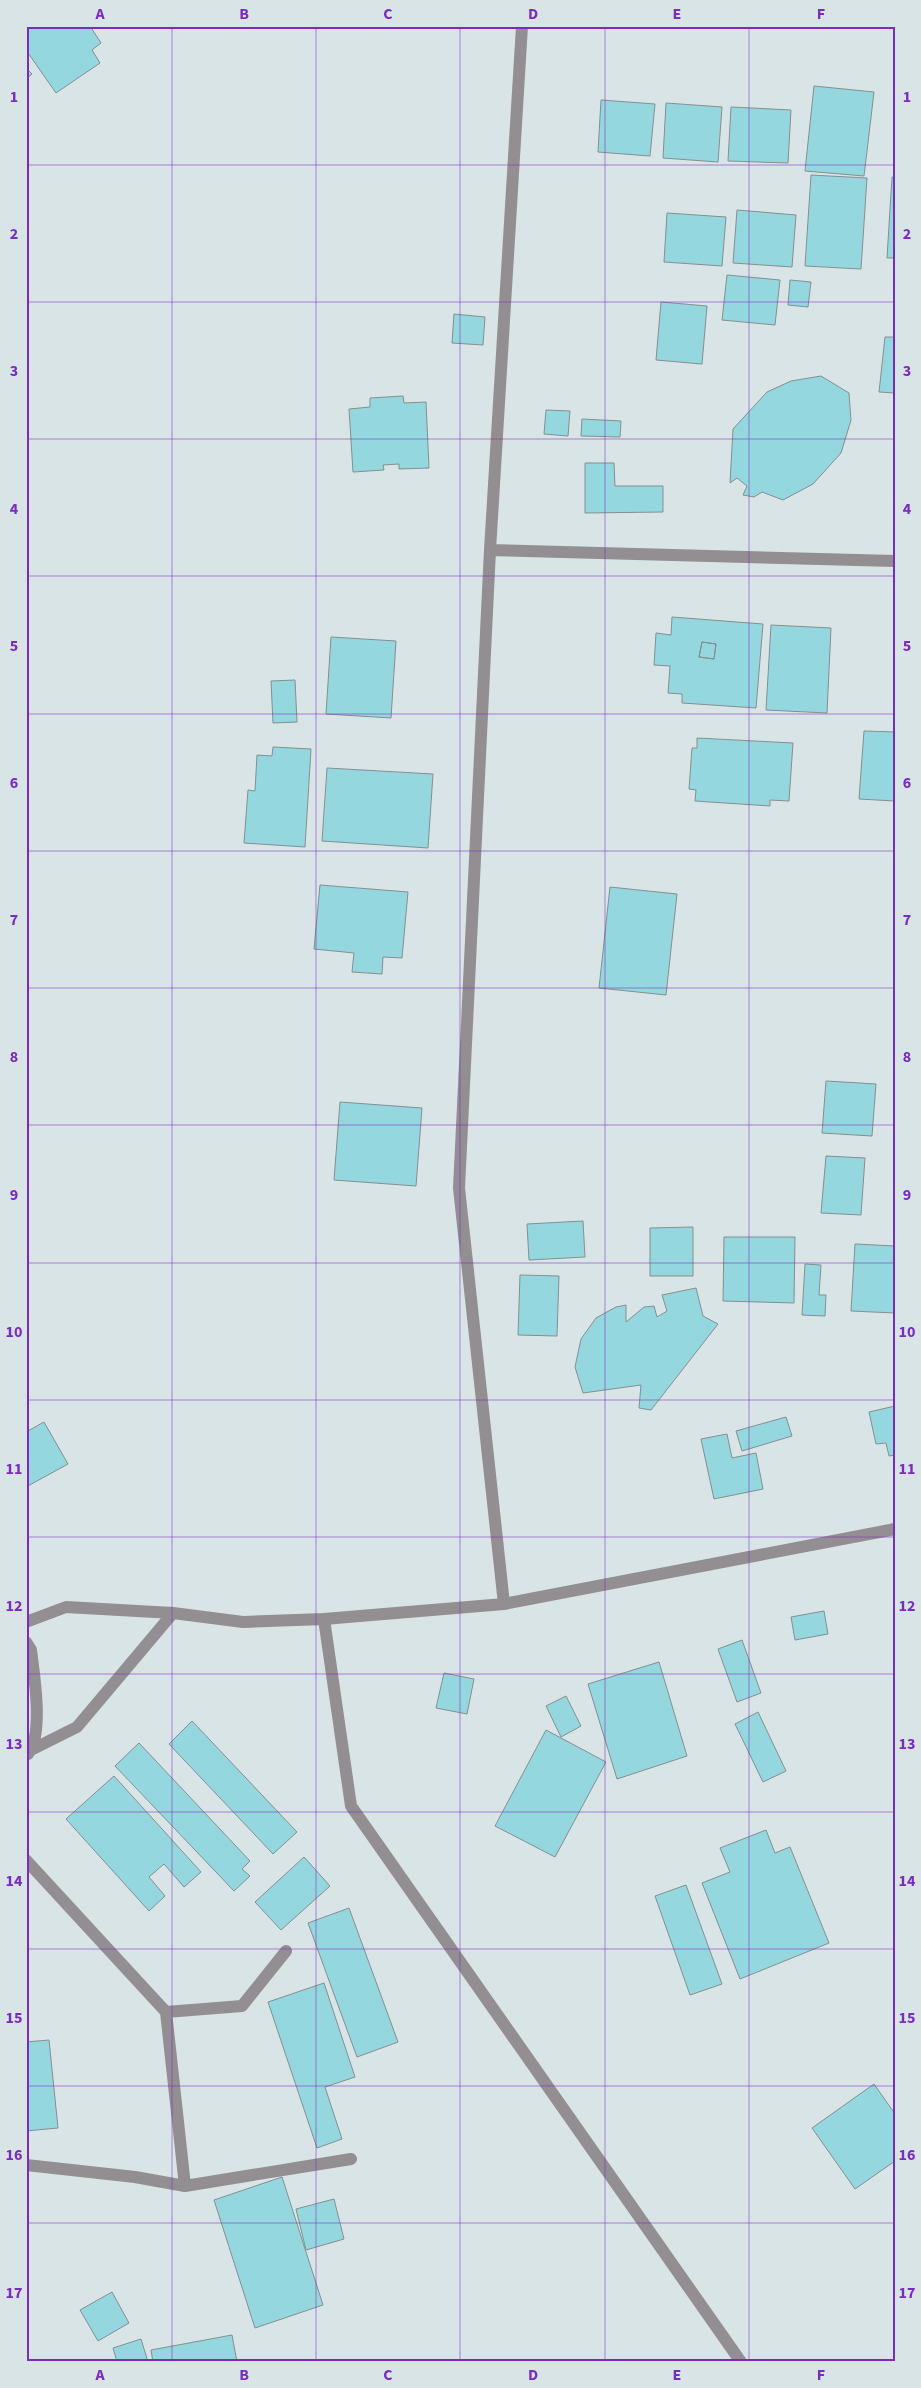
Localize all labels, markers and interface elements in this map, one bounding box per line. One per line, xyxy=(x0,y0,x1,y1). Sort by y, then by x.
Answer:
text: A xyxy=(94,3,105,25)
text: B xyxy=(239,3,249,25)
text: C xyxy=(383,3,393,25)
text: D xyxy=(528,3,538,25)
text: E xyxy=(673,3,681,25)
text: F xyxy=(817,3,825,25)
text: 1 xyxy=(10,86,18,108)
text: 1 xyxy=(903,86,911,108)
text: 2 xyxy=(10,223,18,245)
text: 2 xyxy=(903,223,911,245)
text: 3 xyxy=(10,360,18,382)
text: 3 xyxy=(903,360,911,382)
text: 4 xyxy=(10,498,19,520)
text: 4 xyxy=(903,498,912,520)
text: 5 xyxy=(10,635,18,657)
text: 5 xyxy=(903,635,911,657)
text: 6 xyxy=(10,772,18,794)
text: 6 xyxy=(903,772,911,794)
text: 7 xyxy=(10,909,18,931)
text: 7 xyxy=(903,909,911,931)
text: 8 xyxy=(10,1046,18,1068)
text: 8 xyxy=(903,1046,911,1068)
text: 9 xyxy=(10,1184,18,1206)
text: 9 xyxy=(903,1184,911,1206)
text: 10 xyxy=(6,1321,22,1343)
text: 10 xyxy=(899,1321,915,1343)
text: 11 xyxy=(6,1458,22,1480)
text: 11 xyxy=(899,1458,915,1480)
text: 12 xyxy=(6,1595,22,1617)
text: 12 xyxy=(899,1595,915,1617)
text: 13 xyxy=(6,1733,22,1755)
text: 13 xyxy=(899,1733,915,1755)
text: 14 xyxy=(6,1870,23,1892)
text: 14 xyxy=(899,1870,916,1892)
text: 15 xyxy=(6,2007,22,2029)
text: 15 xyxy=(899,2007,915,2029)
text: 16 xyxy=(6,2144,22,2166)
text: 16 xyxy=(899,2144,915,2166)
text: 17 xyxy=(6,2282,22,2304)
text: 17 xyxy=(899,2282,915,2304)
text: A xyxy=(94,2364,105,2386)
text: B xyxy=(239,2364,249,2386)
text: C xyxy=(383,2364,393,2386)
text: D xyxy=(528,2364,538,2386)
text: E xyxy=(673,2364,681,2386)
text: F xyxy=(817,2364,825,2386)

